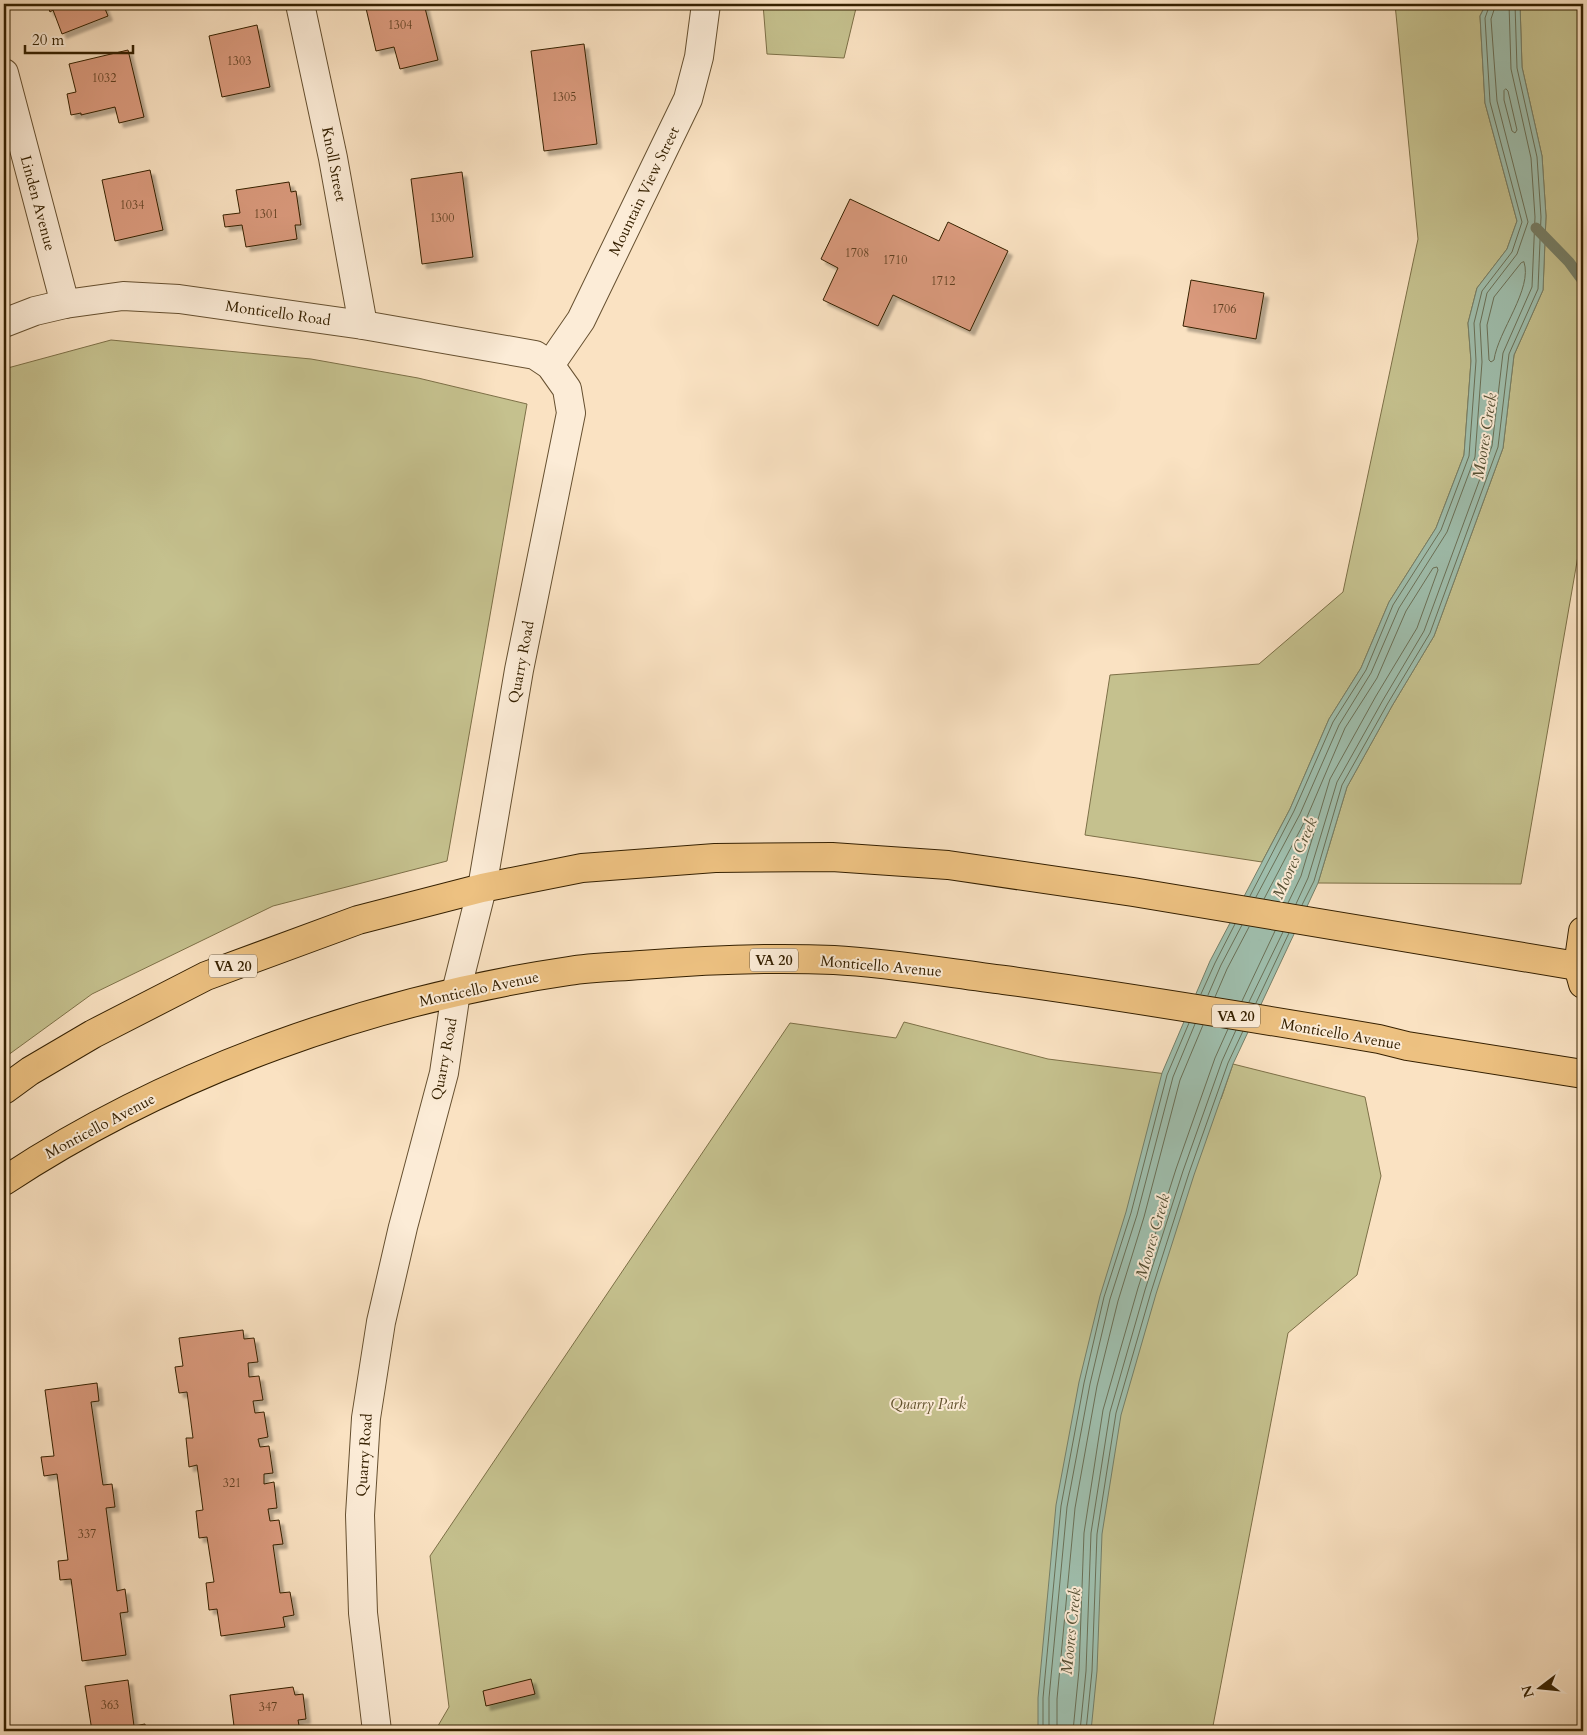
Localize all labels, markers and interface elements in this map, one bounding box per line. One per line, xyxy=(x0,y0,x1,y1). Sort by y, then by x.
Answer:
house number: 1304 xyxy=(388,17,412,33)
scale bar xyxy=(25,22,132,54)
text: 20 m xyxy=(32,30,64,50)
house number: 1303 xyxy=(227,53,251,69)
house number: 1032 xyxy=(92,70,116,86)
house number: 1305 xyxy=(552,89,576,105)
street label: Mountain View Street xyxy=(604,123,684,259)
street label: Knoll Street xyxy=(317,125,351,203)
street label: Linden Avenue xyxy=(16,153,60,253)
house number: 1034 xyxy=(120,197,144,213)
house number: 1301 xyxy=(254,206,278,222)
house number: 1300 xyxy=(430,210,454,226)
house number: 1708 xyxy=(845,245,869,261)
house number: 1710 xyxy=(883,252,907,268)
house number: 1712 xyxy=(931,273,955,289)
street label: Monticello Road xyxy=(224,296,332,330)
house number: 1706 xyxy=(1212,301,1236,317)
water label: Moores Creek xyxy=(1467,391,1503,481)
street label: Quarry Road xyxy=(503,619,539,705)
water label: Moores Creek xyxy=(1267,814,1323,903)
road number: VA 20 xyxy=(750,948,798,972)
street label: Monticello Avenue xyxy=(819,951,943,981)
road number: VA 20 xyxy=(209,954,257,978)
street label: Monticello Avenue xyxy=(417,967,541,1011)
road number: VA 20 xyxy=(1212,1004,1260,1028)
street label: Monticello Avenue xyxy=(1279,1014,1403,1054)
street label: Quarry Road xyxy=(426,1016,462,1102)
street label: Monticello Avenue xyxy=(42,1088,159,1163)
water label: Moores Creek xyxy=(1130,1191,1176,1281)
park label: Quarry Park xyxy=(890,1394,966,1414)
street label: Quarry Road xyxy=(351,1413,377,1497)
house number: 321 xyxy=(223,1475,241,1491)
house number: 337 xyxy=(78,1526,96,1542)
water label: Moores Creek xyxy=(1056,1587,1086,1676)
north arrow xyxy=(1514,1662,1564,1712)
text: N xyxy=(1517,1683,1539,1700)
house number: 363 xyxy=(101,1697,119,1713)
house number: 347 xyxy=(259,1699,277,1715)

